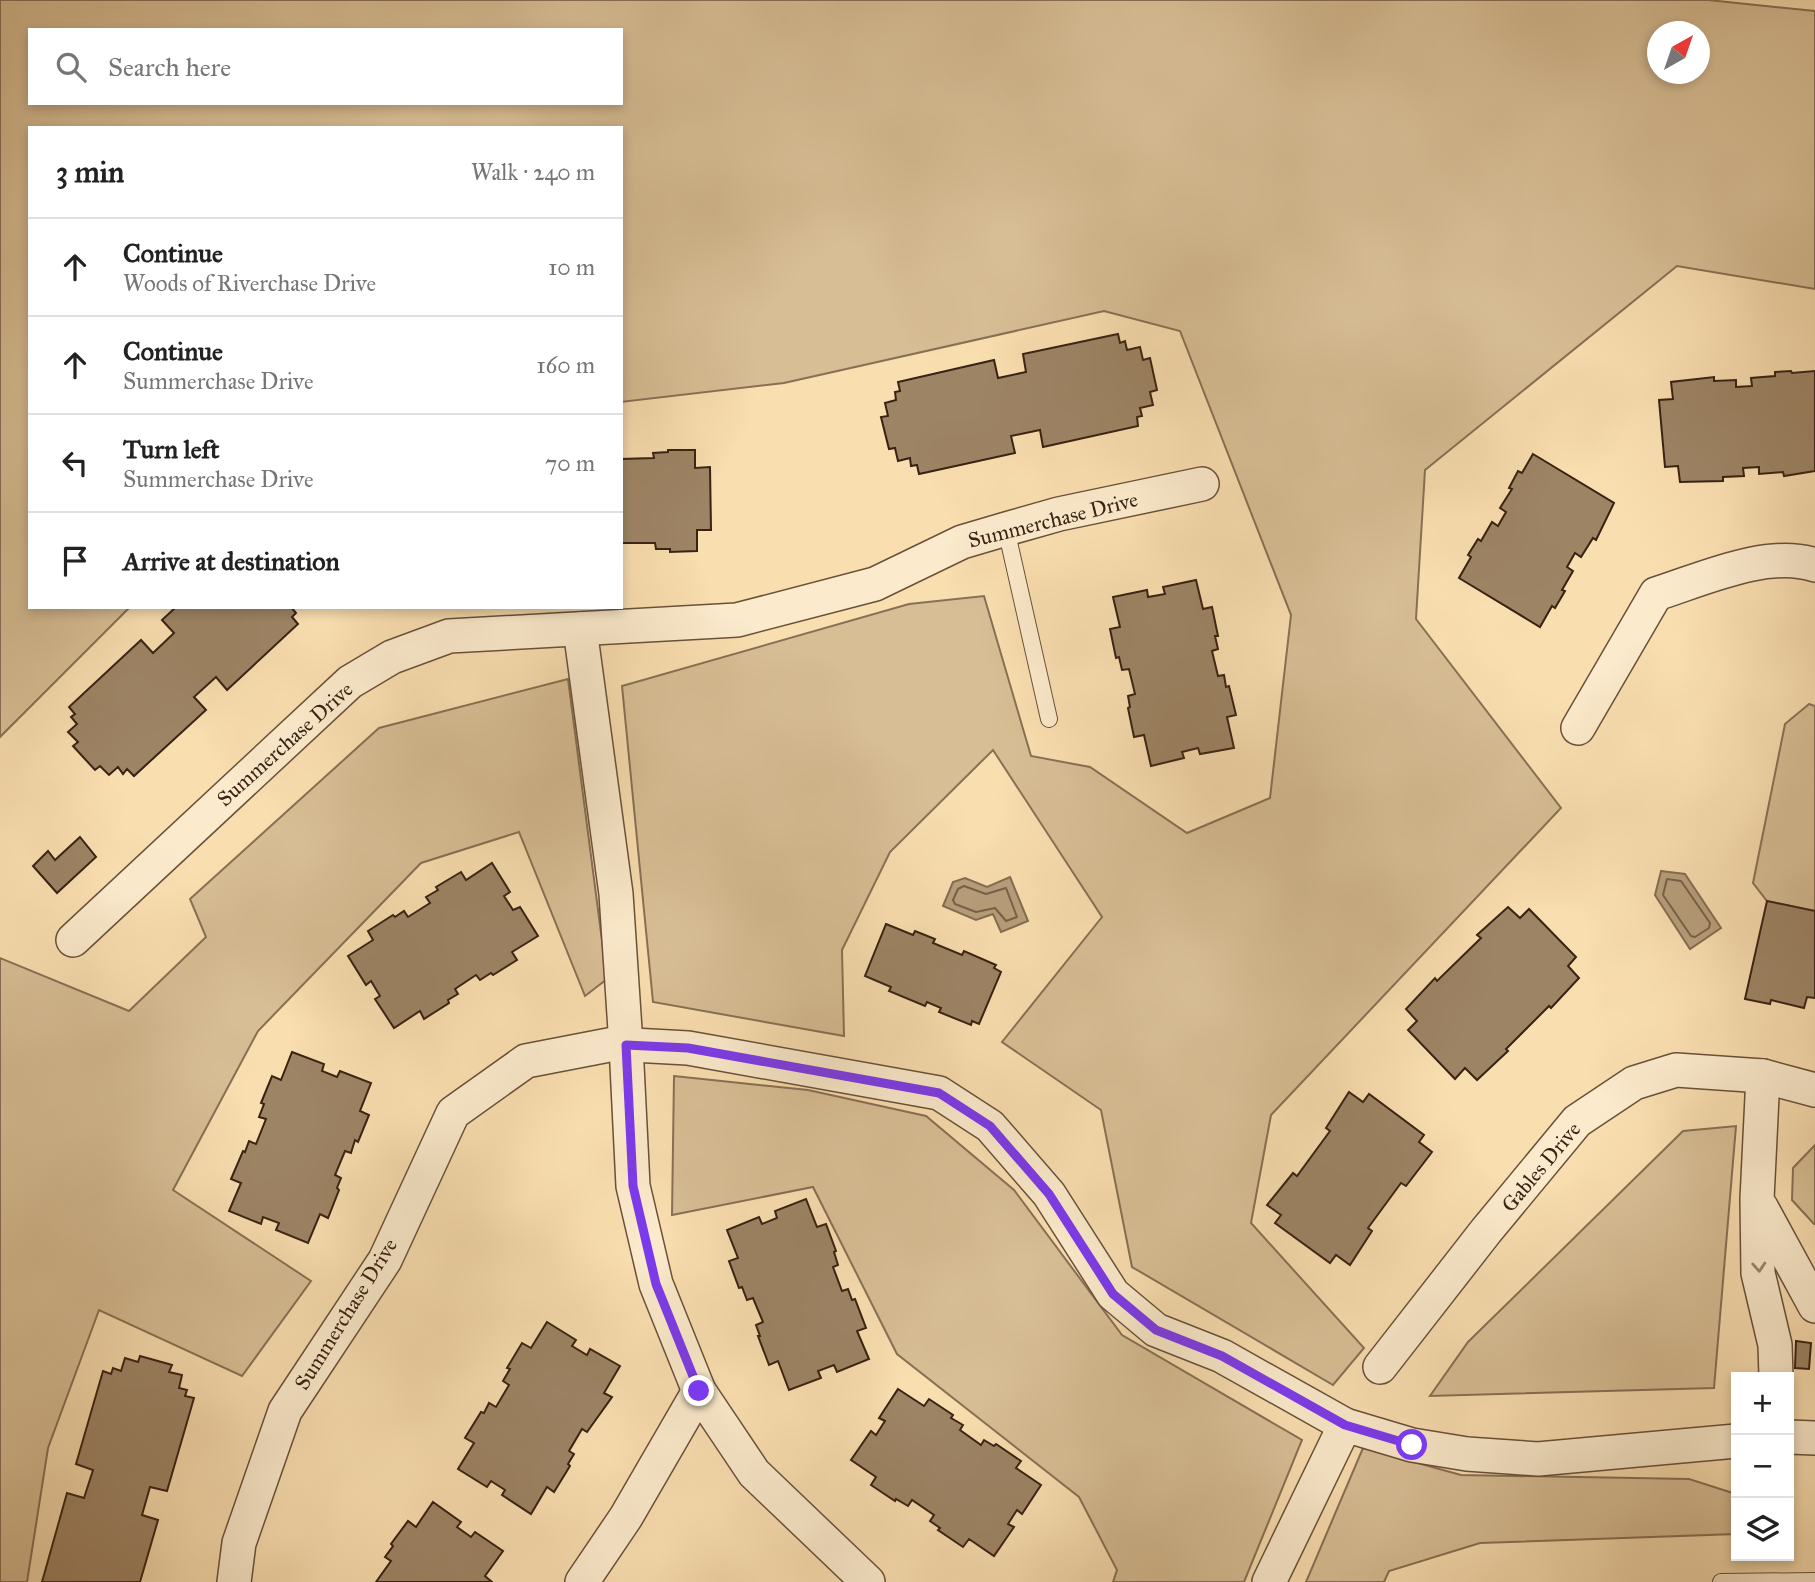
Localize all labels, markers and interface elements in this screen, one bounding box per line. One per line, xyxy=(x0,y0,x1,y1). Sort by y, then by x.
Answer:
north arrow xyxy=(1647,21,1710,84)
search box xyxy=(28,28,623,105)
icon: search xyxy=(52,48,90,86)
text: Search here xyxy=(108,51,231,83)
text: 3 min xyxy=(56,154,124,190)
text: Walk · 240 m xyxy=(471,158,595,186)
text: Continue xyxy=(123,237,223,269)
icon: ahead xyxy=(56,248,94,286)
text: 10 m xyxy=(548,253,595,281)
text: Woods of Riverchase Drive xyxy=(123,269,376,297)
text: Continue xyxy=(123,335,223,367)
icon: ahead xyxy=(56,346,94,384)
text: 160 m xyxy=(537,351,595,379)
text: Summerchase Drive xyxy=(123,367,313,395)
text: Turn left xyxy=(123,433,219,465)
icon: left xyxy=(56,444,94,482)
text: 70 m xyxy=(545,449,595,477)
text: Summerchase Drive xyxy=(123,465,313,493)
street label: Summerchase Drive xyxy=(965,486,1141,554)
icon: arrive xyxy=(56,542,94,580)
text: Arrive at destination xyxy=(123,545,340,577)
street label: Summerchase Drive xyxy=(212,676,358,812)
street label: Gables Drive xyxy=(1496,1117,1586,1217)
street label: Summerchase Drive xyxy=(289,1233,403,1395)
one-way arrow xyxy=(1751,1262,1766,1273)
map controls xyxy=(1731,1372,1794,1561)
button: + xyxy=(1731,1372,1794,1435)
route end xyxy=(683,1375,714,1406)
route start xyxy=(1396,1429,1427,1460)
button: − xyxy=(1731,1435,1794,1498)
button: layers xyxy=(1731,1498,1794,1561)

